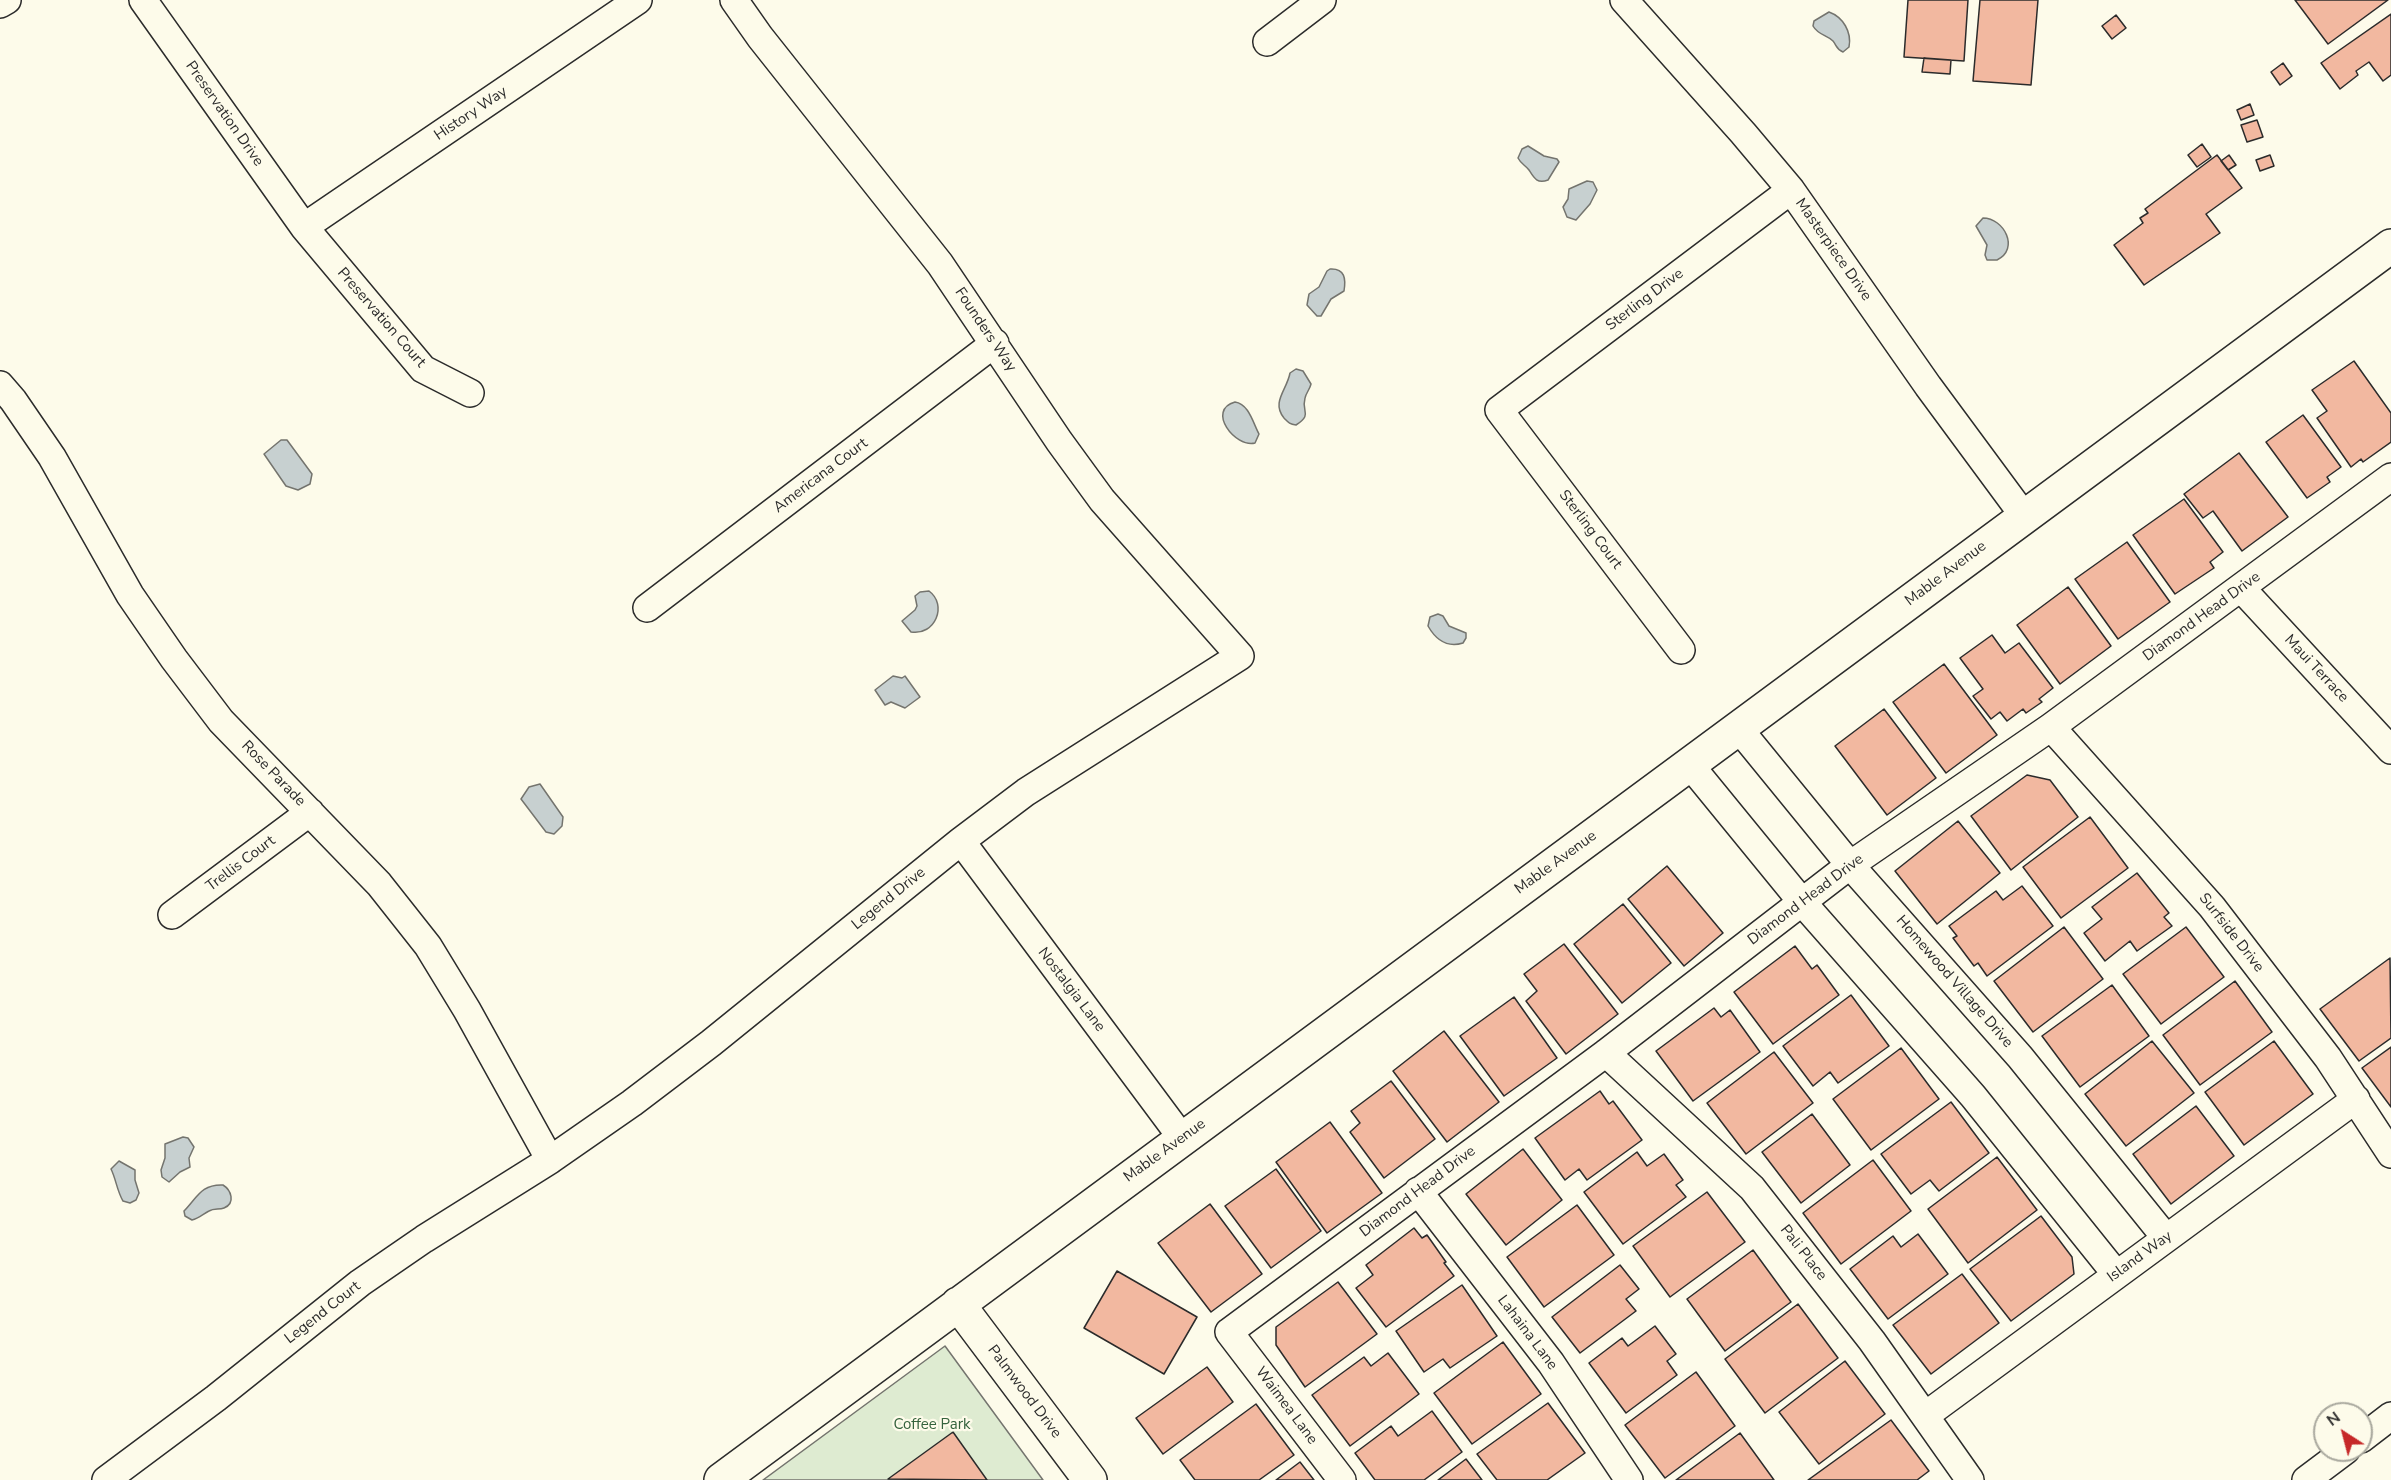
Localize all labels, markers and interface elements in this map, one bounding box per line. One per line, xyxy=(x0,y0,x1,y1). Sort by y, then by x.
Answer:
street label: Preservation Drive xyxy=(181,58,267,170)
street label: History Way xyxy=(431,83,511,145)
street label: Masterpiece Drive xyxy=(1791,195,1875,305)
street label: Preservation Court xyxy=(333,265,429,371)
street label: Sterling Drive xyxy=(1603,265,1687,335)
street label: Founders Way xyxy=(950,285,1020,375)
street label: Americana Court xyxy=(770,435,872,517)
street label: Sterling Court xyxy=(1554,487,1626,573)
street label: Mable Avenue xyxy=(1902,538,1990,610)
street label: Diamond Head Drive xyxy=(2140,568,2264,666)
street label: Maui Terrace xyxy=(2280,631,2352,707)
street label: Rose Parade xyxy=(237,737,309,811)
street label: Mable Avenue xyxy=(1512,827,1600,899)
street label: Trellis Court xyxy=(203,832,279,896)
street label: Diamond Head Drive xyxy=(1745,851,1867,949)
street label: Legend Drive xyxy=(849,864,929,934)
street label: Surfside Drive xyxy=(2195,890,2267,976)
street label: Homewood Village Drive xyxy=(1892,912,2016,1052)
street label: Nostalgia Lane xyxy=(1033,944,1109,1036)
street label: Mable Avenue xyxy=(1121,1115,1209,1187)
street label: Diamond Head Drive xyxy=(1357,1143,1479,1241)
street label: Pali Place xyxy=(1776,1222,1830,1284)
street label: Island Way xyxy=(2104,1227,2176,1287)
street label: Legend Court xyxy=(281,1278,365,1348)
street label: Lahaina Lane xyxy=(1493,1292,1561,1374)
street label: Palmwood Drive xyxy=(983,1342,1065,1442)
street label: Waimea Lane xyxy=(1251,1364,1321,1448)
north arrow xyxy=(2313,1402,2373,1462)
text: N xyxy=(2322,1407,2345,1431)
park label: Coffee Park xyxy=(893,1416,971,1434)

